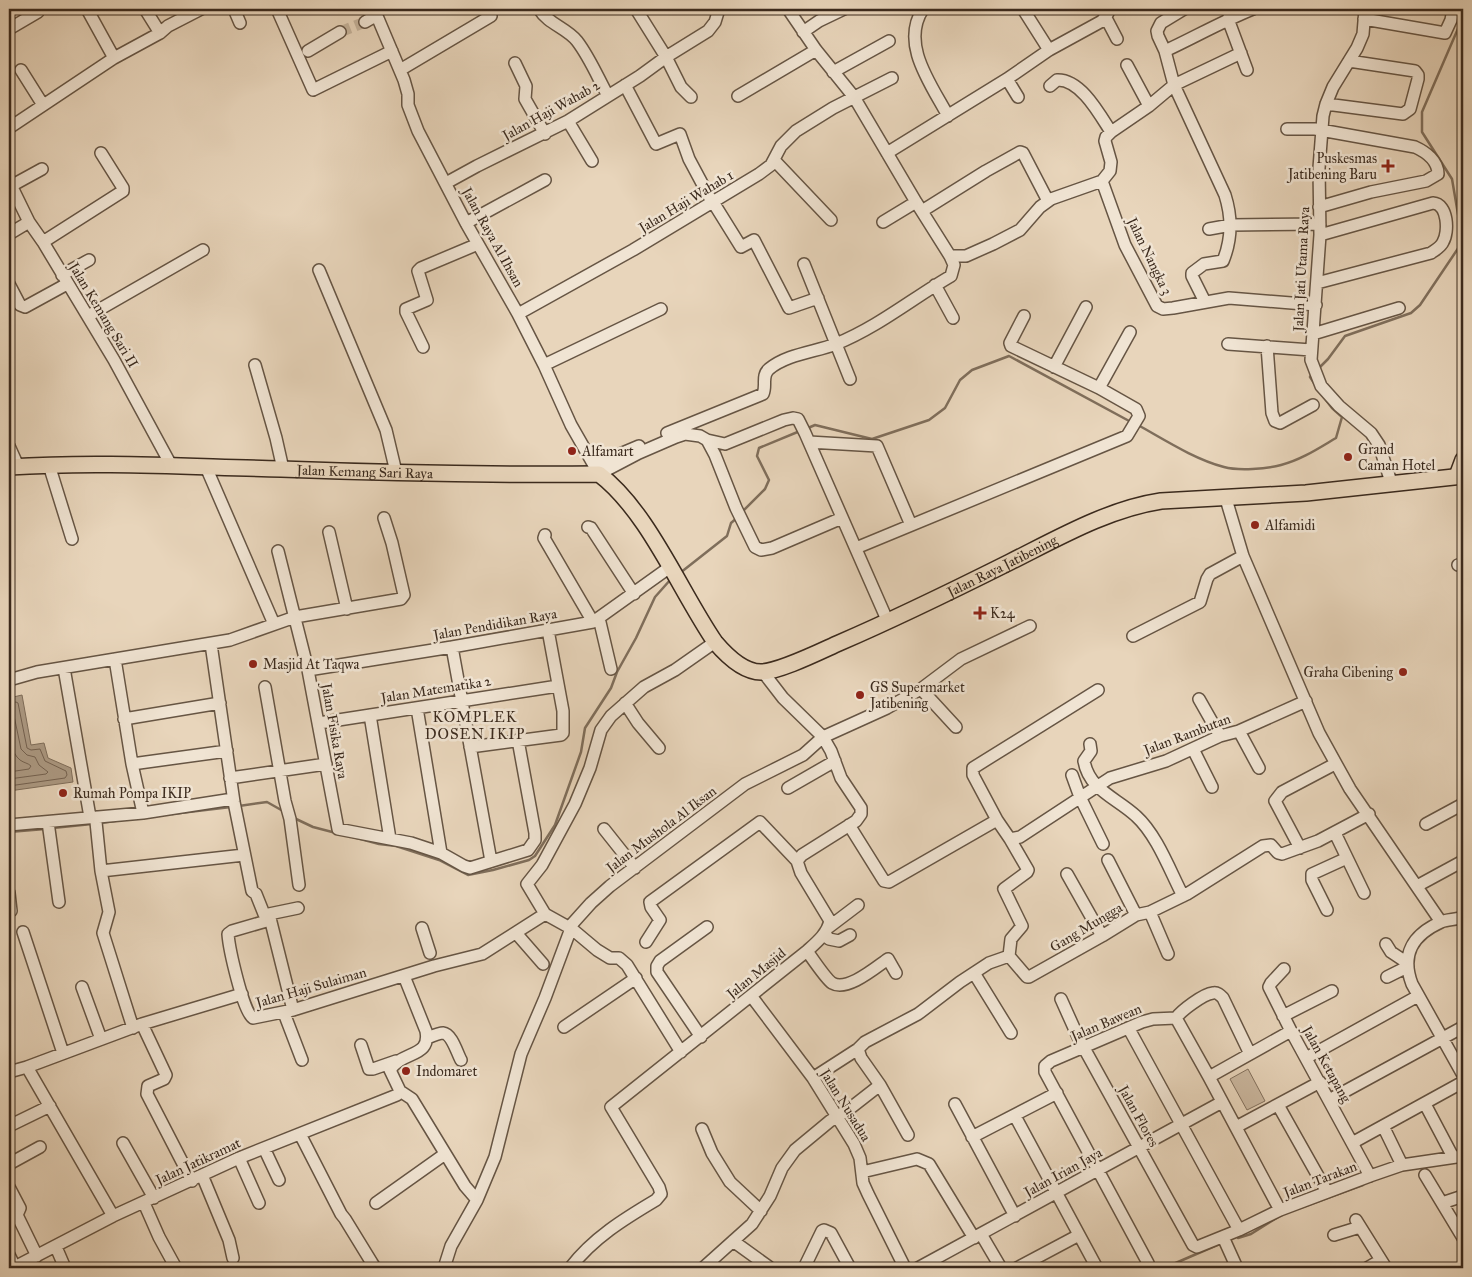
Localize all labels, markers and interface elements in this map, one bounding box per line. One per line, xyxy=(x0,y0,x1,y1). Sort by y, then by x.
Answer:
street label: Jalan Haji Wahab 2 xyxy=(498,77,603,146)
place label: Puskesmas Jatibening Baru xyxy=(1286,150,1378,184)
marker: Puskesmas Jatibening Baru xyxy=(1381,159,1395,173)
street label: Jalan Haji Wahab 1 xyxy=(634,166,738,238)
street label: Jalan Raya Al Ihsan xyxy=(456,183,527,291)
street label: Jalan Jati Utama Raya xyxy=(1290,206,1314,334)
street label: Jalan Nangka 3 xyxy=(1122,213,1176,298)
street label: Jalan Kemang Sari II xyxy=(63,258,142,372)
place label: Grand Caman Hotel xyxy=(1358,441,1436,474)
place label: Alfamart xyxy=(581,443,634,460)
marker: Alfamart xyxy=(566,445,578,457)
marker: Grand Caman Hotel xyxy=(1342,451,1354,463)
street label: Jalan Kemang Sari Raya xyxy=(294,462,433,482)
place label: Alfamidi xyxy=(1264,517,1315,534)
marker: Alfamidi xyxy=(1249,519,1261,531)
street label: Jalan Raya Jatibening xyxy=(943,531,1060,602)
street label: Jalan Pendidikan Raya xyxy=(430,605,559,645)
place label: K24 xyxy=(990,605,1016,622)
marker: K24 xyxy=(974,607,986,619)
place label: Masjid At Taqwa xyxy=(263,656,359,674)
marker: Masjid At Taqwa xyxy=(247,658,259,670)
place label: Graha Cibening xyxy=(1303,664,1393,681)
marker: Graha Cibening xyxy=(1397,666,1409,678)
street label: Jalan Matematika 2 xyxy=(378,672,493,708)
place label: GS Supermarket Jatibening xyxy=(868,679,965,713)
street label: Jalan Fisika Raya xyxy=(316,680,351,781)
marker: GS Supermarket Jatibening xyxy=(854,689,866,701)
district label: KOMPLEK DOSEN IKIP xyxy=(425,708,525,743)
street label: Jalan Rambutan xyxy=(1139,710,1234,760)
street label: Jalan Mushola Al Iksan xyxy=(601,782,721,878)
place label: Rumah Pompa IKIP xyxy=(73,785,191,802)
marker: Rumah Pompa IKIP xyxy=(57,787,69,799)
street label: Gang Mungga xyxy=(1047,899,1126,956)
street label: Jalan Masjid xyxy=(722,944,790,1004)
street label: Jalan Haji Sulaiman xyxy=(252,963,369,1013)
street label: Jalan Bawean xyxy=(1067,1000,1145,1047)
street label: Jalan Ketapang xyxy=(1297,1021,1355,1106)
place label: Indomaret xyxy=(416,1063,477,1080)
street label: Jalan Nusadua xyxy=(815,1064,875,1145)
marker: Indomaret xyxy=(400,1065,412,1077)
street label: Jalan Flores xyxy=(1113,1081,1162,1150)
street label: Jalan Jatikramat xyxy=(151,1134,244,1190)
street label: Jalan Irian Jaya xyxy=(1019,1144,1106,1203)
street label: Jalan Tarakan xyxy=(1279,1158,1360,1203)

